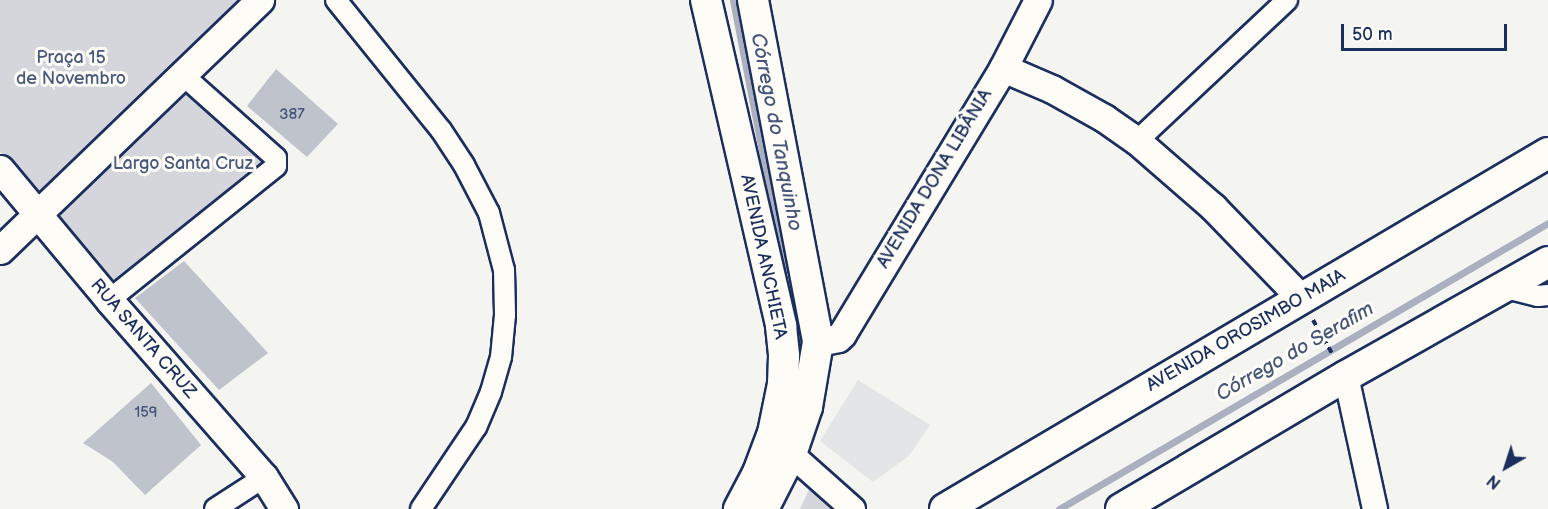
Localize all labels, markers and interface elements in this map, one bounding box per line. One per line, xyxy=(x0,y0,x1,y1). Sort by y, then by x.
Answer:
scale bar xyxy=(1344,12,1510,50)
text: 50 m xyxy=(1352,24,1393,45)
water label: Córrego do Tanquinho xyxy=(745,31,807,233)
park label: Praça 15 de Novembro xyxy=(16,48,126,90)
street label: AVENIDA DONA LIBÂNIA xyxy=(873,85,997,273)
house number: 387 xyxy=(279,106,305,124)
park label: Largo Santa Cruz xyxy=(113,153,253,175)
street label: AVENIDA ANCHIETA xyxy=(735,173,791,341)
street label: AVENIDA OROSIMBO MAIA xyxy=(1143,265,1349,397)
street label: RUA SANTA CRUZ xyxy=(85,275,201,403)
water label: Córrego do Serafim xyxy=(1212,297,1378,407)
house number: 159 xyxy=(134,404,158,422)
north arrow xyxy=(1476,437,1536,497)
text: N xyxy=(1484,470,1505,493)

